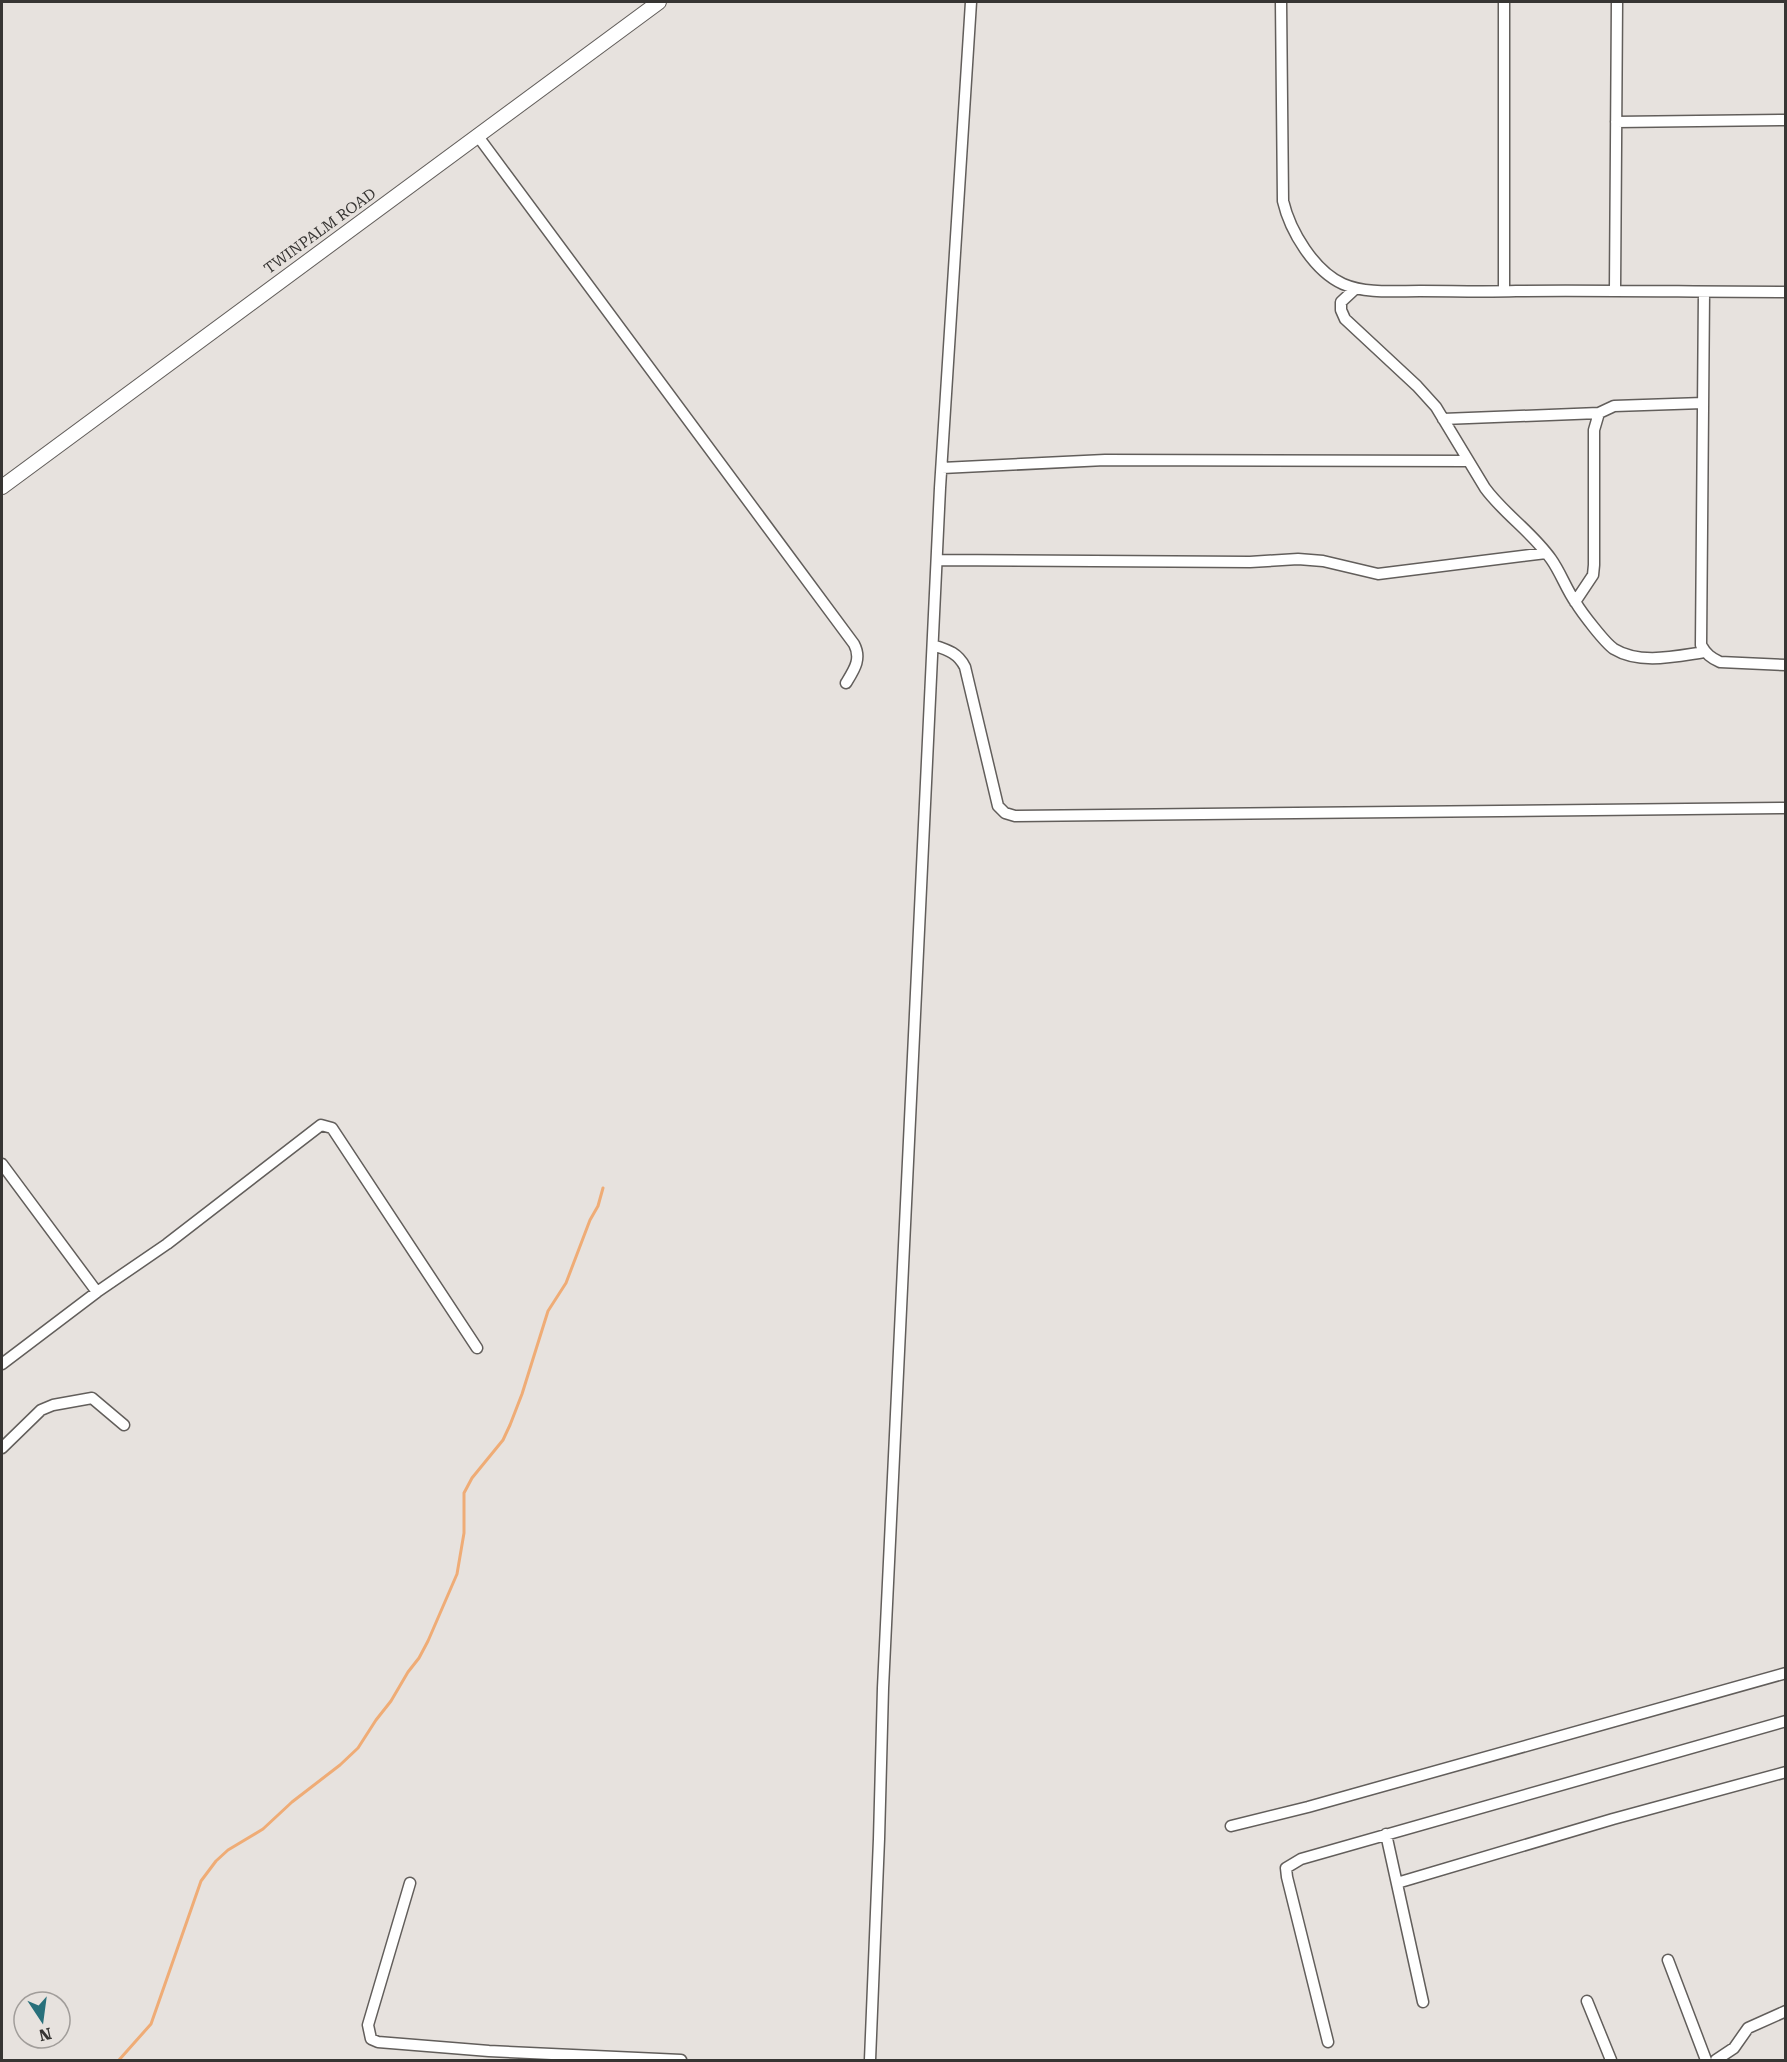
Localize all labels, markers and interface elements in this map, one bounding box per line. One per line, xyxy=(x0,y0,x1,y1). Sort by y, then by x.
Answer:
street label: TWINPALM ROAD xyxy=(261,184,379,278)
north arrow xyxy=(12,1990,72,2050)
text: N xyxy=(37,2023,53,2045)

